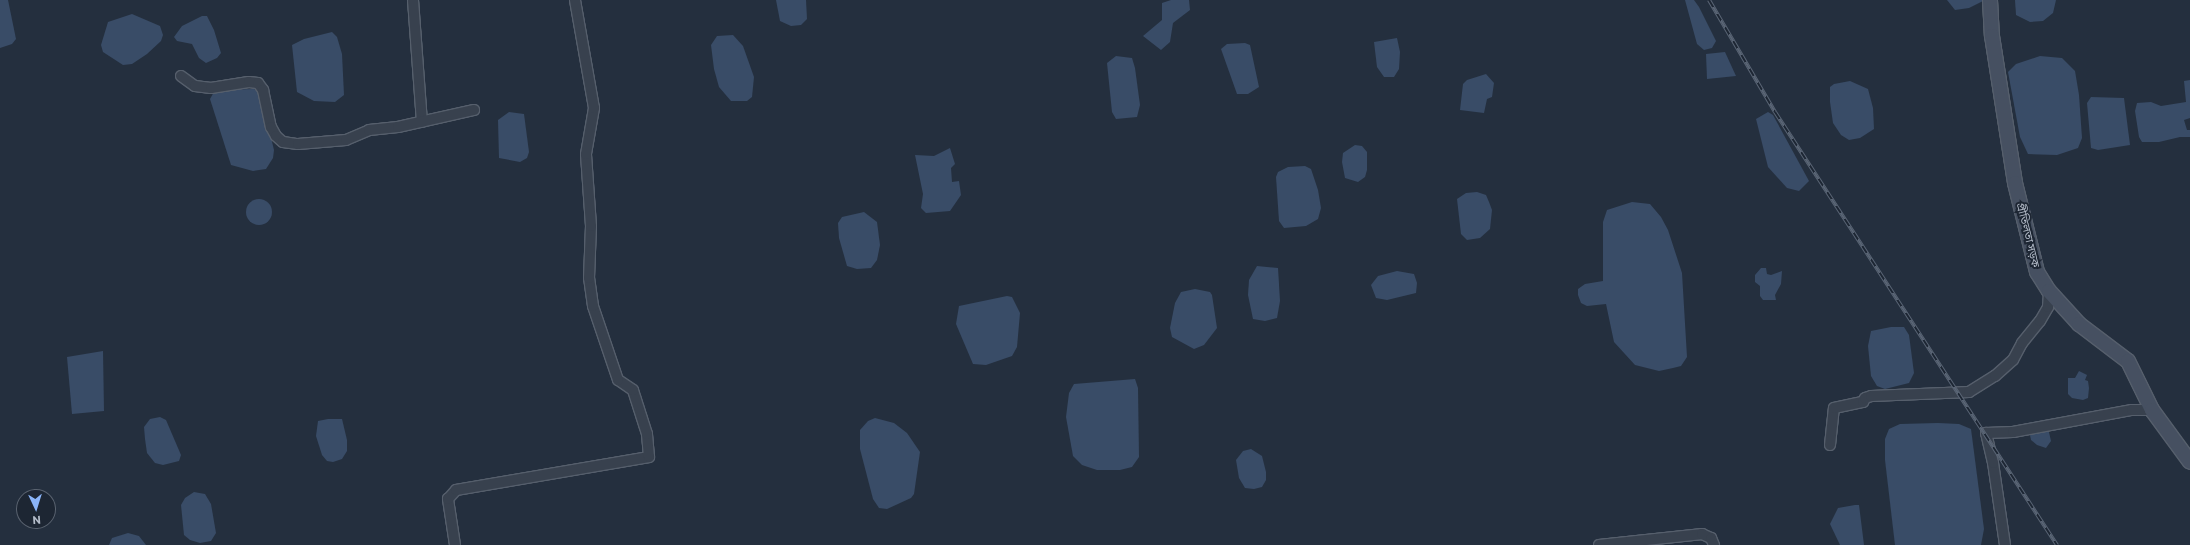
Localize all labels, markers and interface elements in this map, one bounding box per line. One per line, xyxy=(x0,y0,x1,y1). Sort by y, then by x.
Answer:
street label: প্রীতিলতা সড়ক xyxy=(2014,201,2042,269)
north arrow xyxy=(16,489,56,529)
text: N xyxy=(32,514,41,527)

